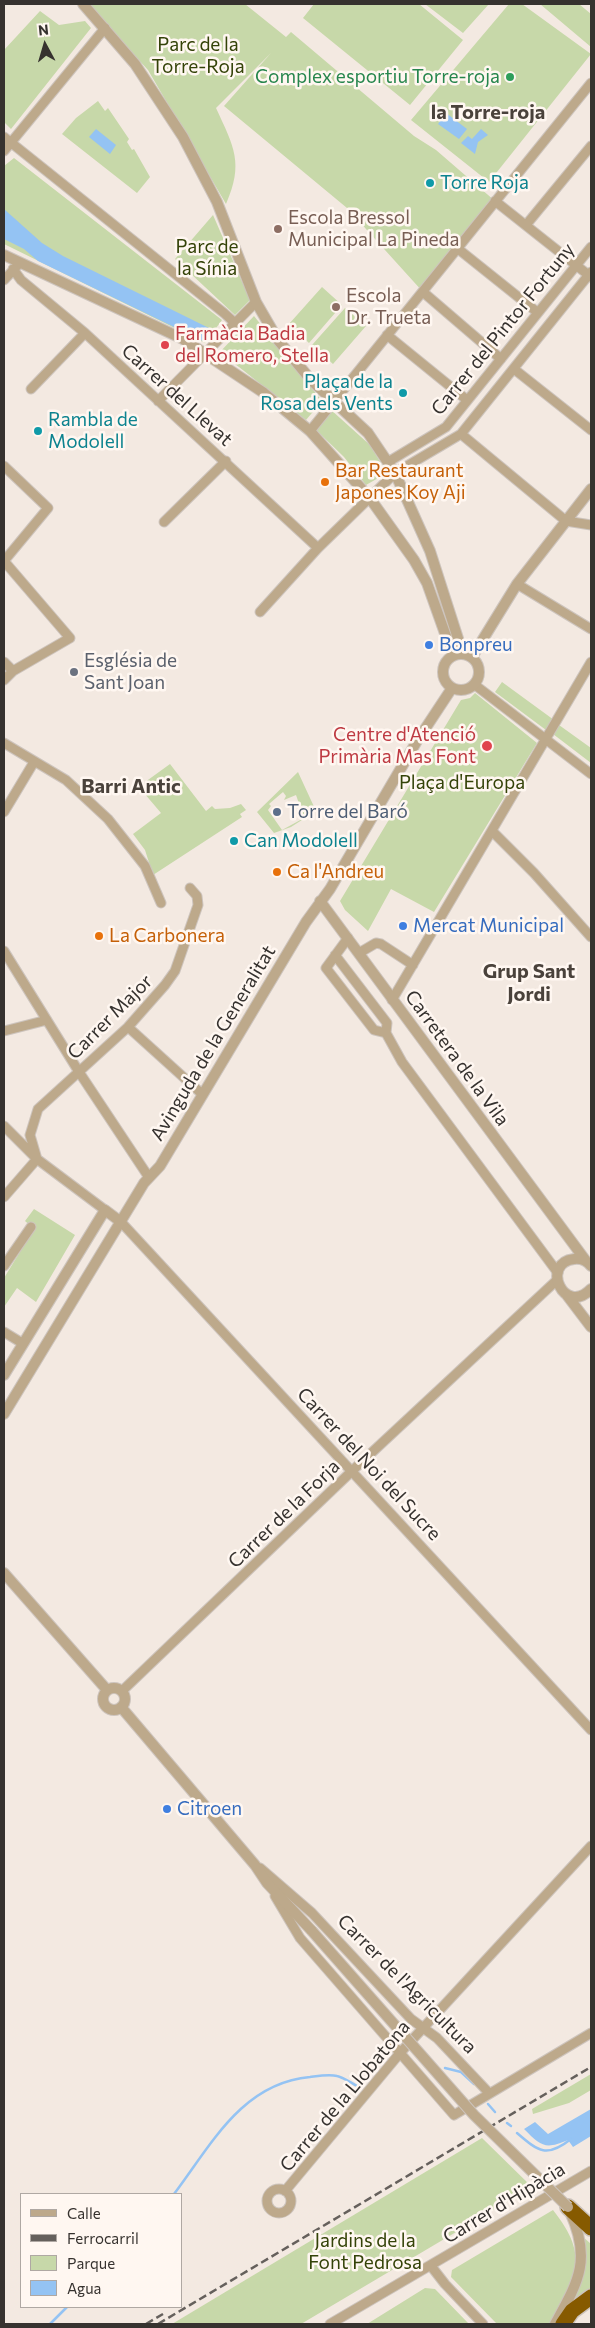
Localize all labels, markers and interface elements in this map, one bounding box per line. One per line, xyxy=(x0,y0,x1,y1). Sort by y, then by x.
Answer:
north arrow xyxy=(20,20,70,70)
text: N xyxy=(37,21,49,39)
park label: Parc de la Torre-Roja xyxy=(151,34,245,78)
place label: Complex esportiu Torre-roja xyxy=(255,66,500,88)
marker: Complex esportiu Torre-roja xyxy=(504,71,516,83)
district label: la Torre-roja xyxy=(431,100,545,124)
place label: Torre Roja xyxy=(440,172,529,194)
marker: Torre Roja xyxy=(424,177,436,189)
place label: Escola Bressol Municipal La Pineda xyxy=(288,207,460,251)
marker: Escola Bressol Municipal La Pineda xyxy=(272,223,284,235)
park label: Parc de la Sínia xyxy=(175,236,239,280)
street label: Carrer del Pintor Fortuny xyxy=(427,238,579,420)
place label: Escola Dr. Trueta xyxy=(346,285,431,329)
marker: Escola Dr. Trueta xyxy=(330,301,342,313)
place label: Farmàcia Badia del Romero, Stella xyxy=(175,323,329,367)
street label: Carrer del Llevat xyxy=(117,339,237,451)
marker: Farmàcia Badia del Romero, Stella xyxy=(159,339,171,351)
place label: Plaça de la Rosa dels Vents xyxy=(260,371,393,415)
marker: Plaça de la Rosa dels Vents xyxy=(397,387,409,399)
place label: Rambla de Modolell xyxy=(48,409,138,453)
marker: Rambla de Modolell xyxy=(32,425,44,437)
place label: Bar Restaurant Japones Koy Aji xyxy=(335,460,466,504)
marker: Bar Restaurant Japones Koy Aji xyxy=(319,476,331,488)
place label: Bonpreu xyxy=(439,634,513,656)
marker: Bonpreu xyxy=(423,639,435,651)
place label: Església de Sant Joan xyxy=(84,650,177,694)
marker: Església de Sant Joan xyxy=(68,666,80,678)
place label: Centre d'Atenció Primària Mas Font xyxy=(318,724,476,768)
marker: Centre d'Atenció Primària Mas Font xyxy=(480,739,494,753)
park label: Plaça d'Europa xyxy=(399,772,525,794)
district label: Barri Antic xyxy=(81,774,181,798)
place label: Torre del Baró xyxy=(287,801,408,823)
marker: Torre del Baró xyxy=(271,806,283,818)
place label: Can Modolell xyxy=(244,830,358,852)
marker: Can Modolell xyxy=(228,835,240,847)
place label: Ca l'Andreu xyxy=(287,861,384,883)
marker: Ca l'Andreu xyxy=(271,866,283,878)
place label: Mercat Municipal xyxy=(413,915,564,937)
marker: Mercat Municipal xyxy=(397,920,409,932)
place label: La Carbonera xyxy=(109,925,225,947)
marker: La Carbonera xyxy=(93,930,105,942)
street label: Avinguda de la Generalitat xyxy=(146,941,280,1145)
district label: Grup Sant Jordi xyxy=(483,959,575,1006)
street label: Carrer Major xyxy=(63,970,157,1064)
street label: Carretera de la Vila xyxy=(400,986,514,1130)
street label: Carrer del Noi del Sucre xyxy=(292,1383,446,1545)
street label: Carrer de la Forja xyxy=(223,1455,345,1573)
place label: Citroen xyxy=(177,1798,242,1820)
marker: Citroen xyxy=(161,1803,173,1815)
street label: Carrer de l'Agricultura xyxy=(333,1910,481,2058)
street label: Carrer de la Llobatona xyxy=(275,2016,415,2176)
street label: Carrer d'Hipàcia xyxy=(439,2158,569,2248)
legend xyxy=(20,2193,182,2308)
text: Calle xyxy=(67,2204,101,2222)
text: Ferrocarril xyxy=(67,2229,139,2247)
park label: Jardins de la Font Pedrosa xyxy=(308,2230,422,2274)
text: Parque xyxy=(67,2254,115,2272)
text: Agua xyxy=(67,2279,101,2297)

